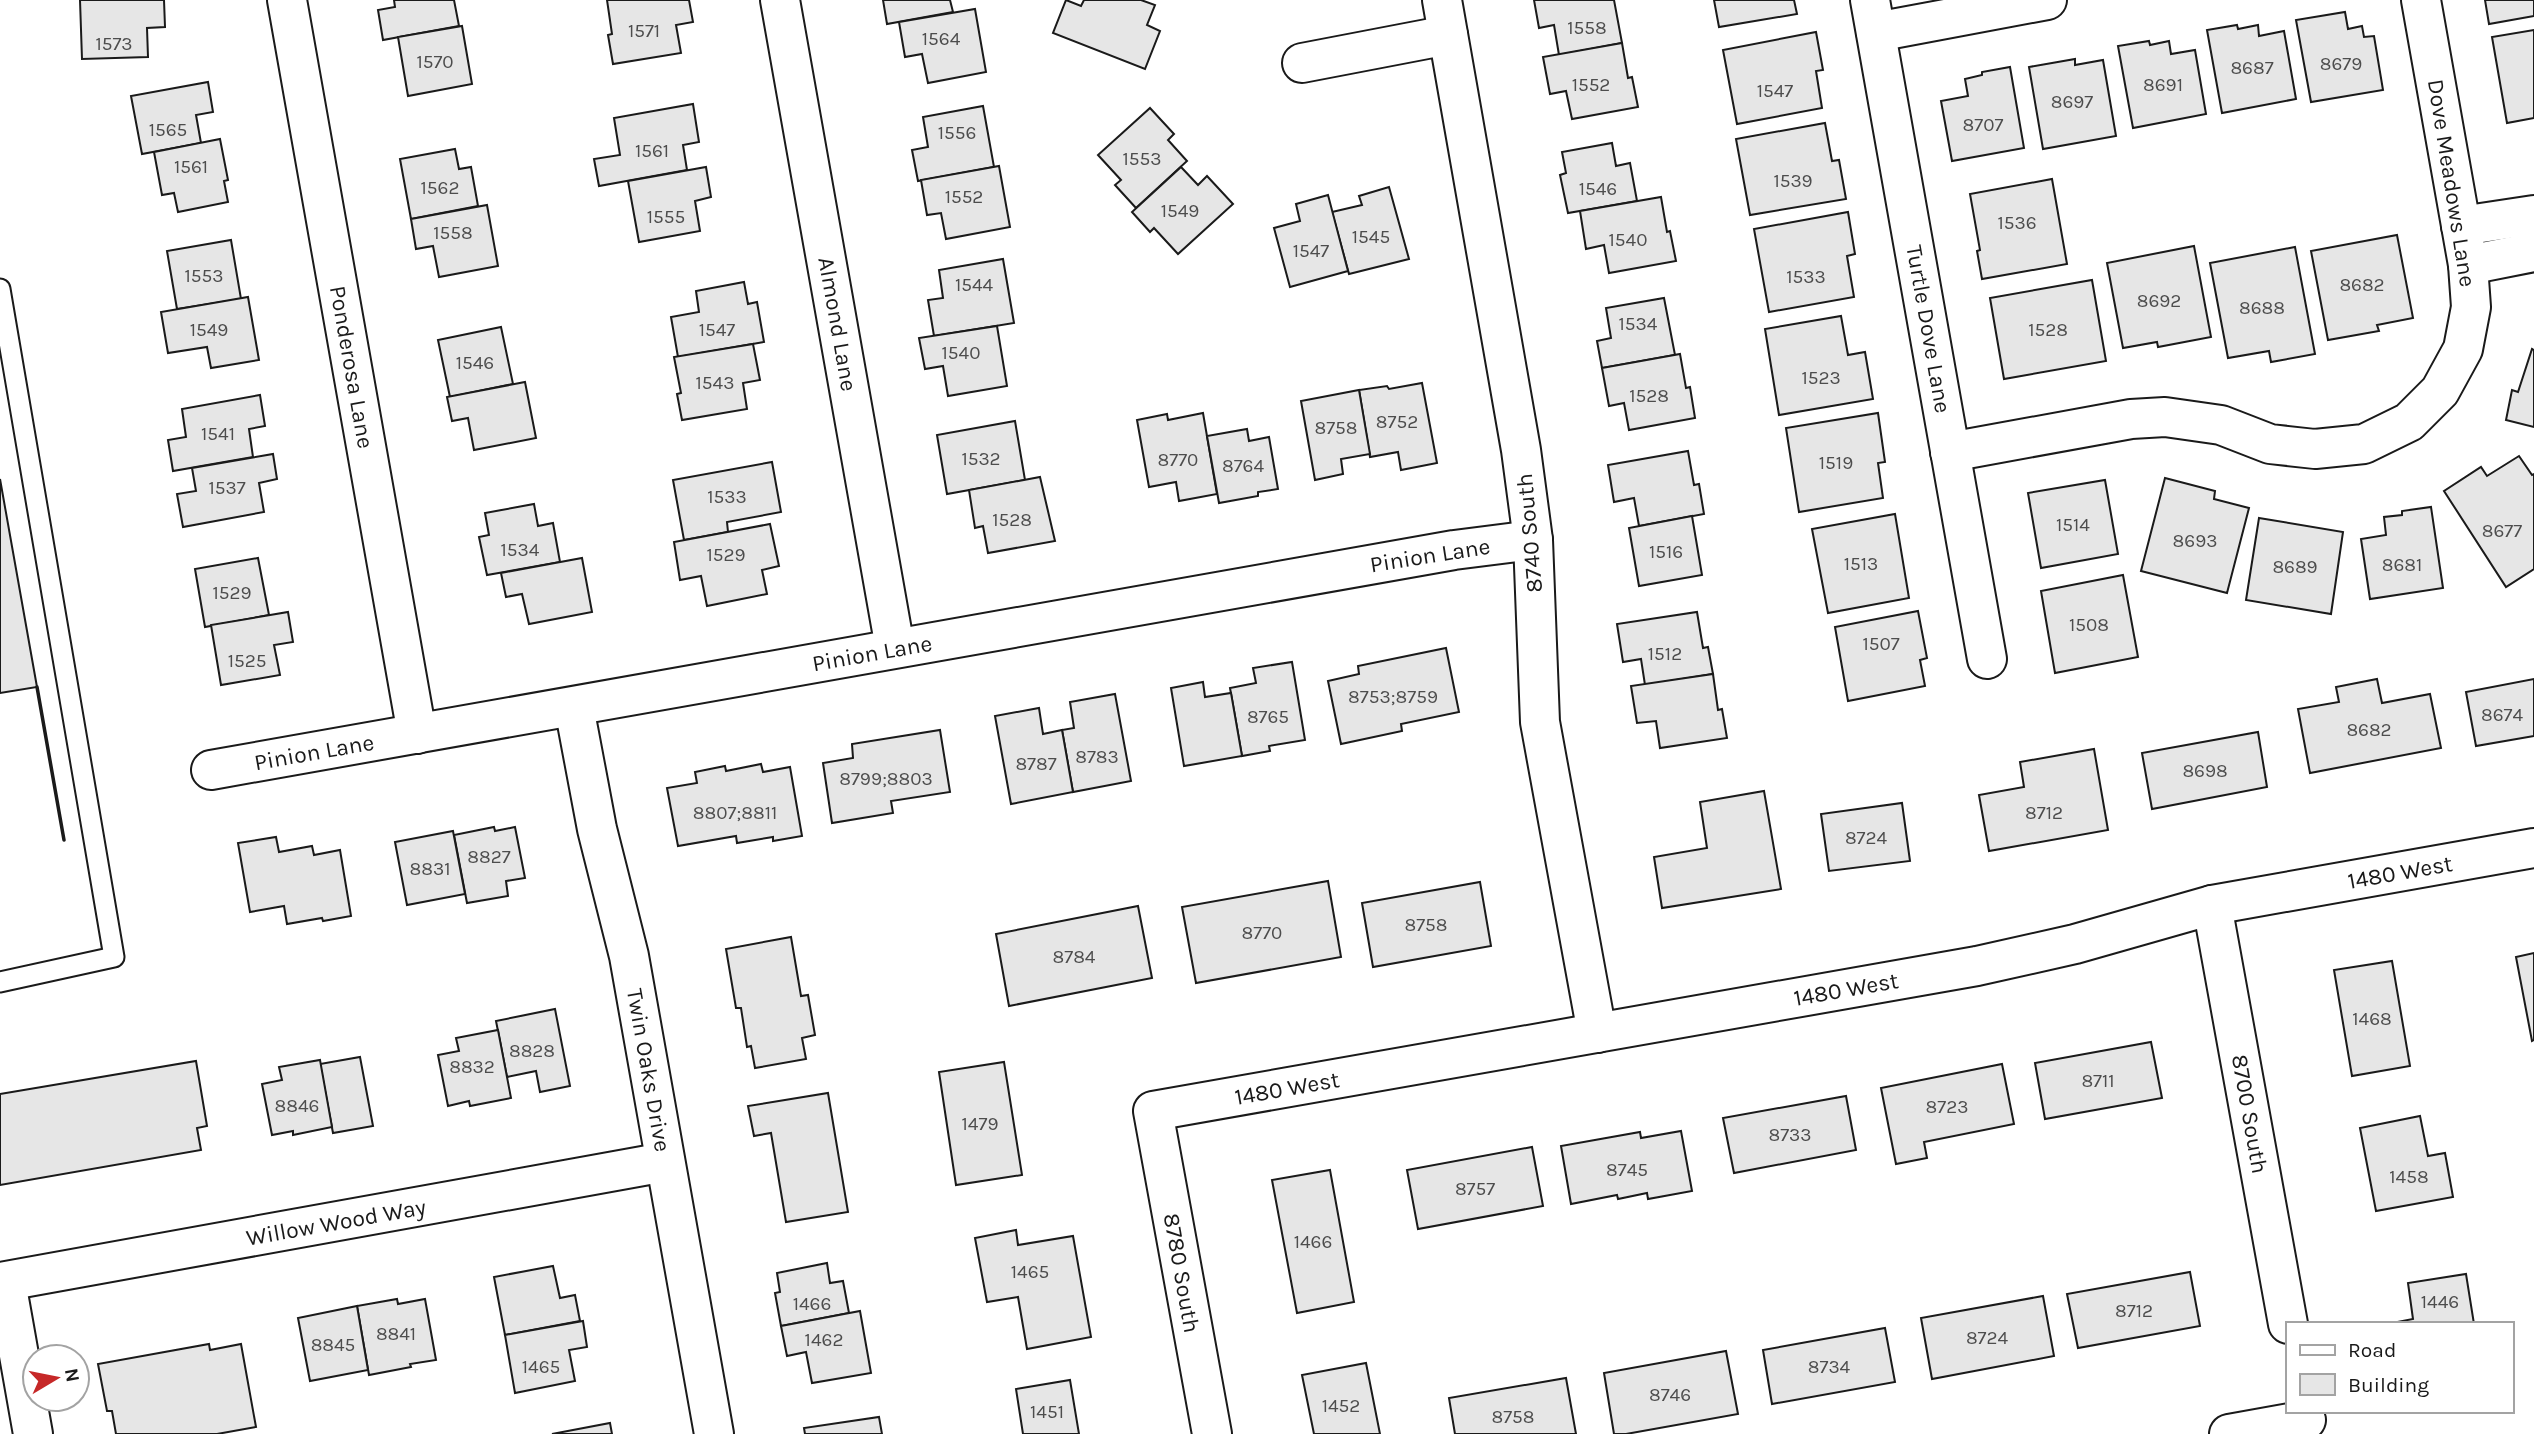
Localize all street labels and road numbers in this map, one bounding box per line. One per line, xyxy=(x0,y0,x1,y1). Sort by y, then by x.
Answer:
street label: Dove Meadows Lane xyxy=(2422,77,2481,289)
street label: Turtle Dove Lane xyxy=(1900,243,1957,415)
street label: Almond Lane xyxy=(812,255,863,393)
street label: Ponderosa Lane xyxy=(324,284,379,451)
street label: 8740 South xyxy=(1511,472,1548,594)
street label: Pinion Lane xyxy=(1368,533,1492,578)
street label: Pinion Lane xyxy=(810,630,934,677)
street label: Pinion Lane xyxy=(252,729,376,776)
street label: 1480 West xyxy=(2346,850,2455,895)
street label: 1480 West xyxy=(1792,967,1901,1012)
street label: Twin Oaks Drive xyxy=(621,986,676,1154)
street label: 8700 South xyxy=(2226,1052,2273,1176)
street label: 1480 West xyxy=(1233,1066,1342,1111)
street label: Willow Wood Way xyxy=(244,1193,428,1252)
street label: 8780 South xyxy=(1158,1211,1205,1335)

